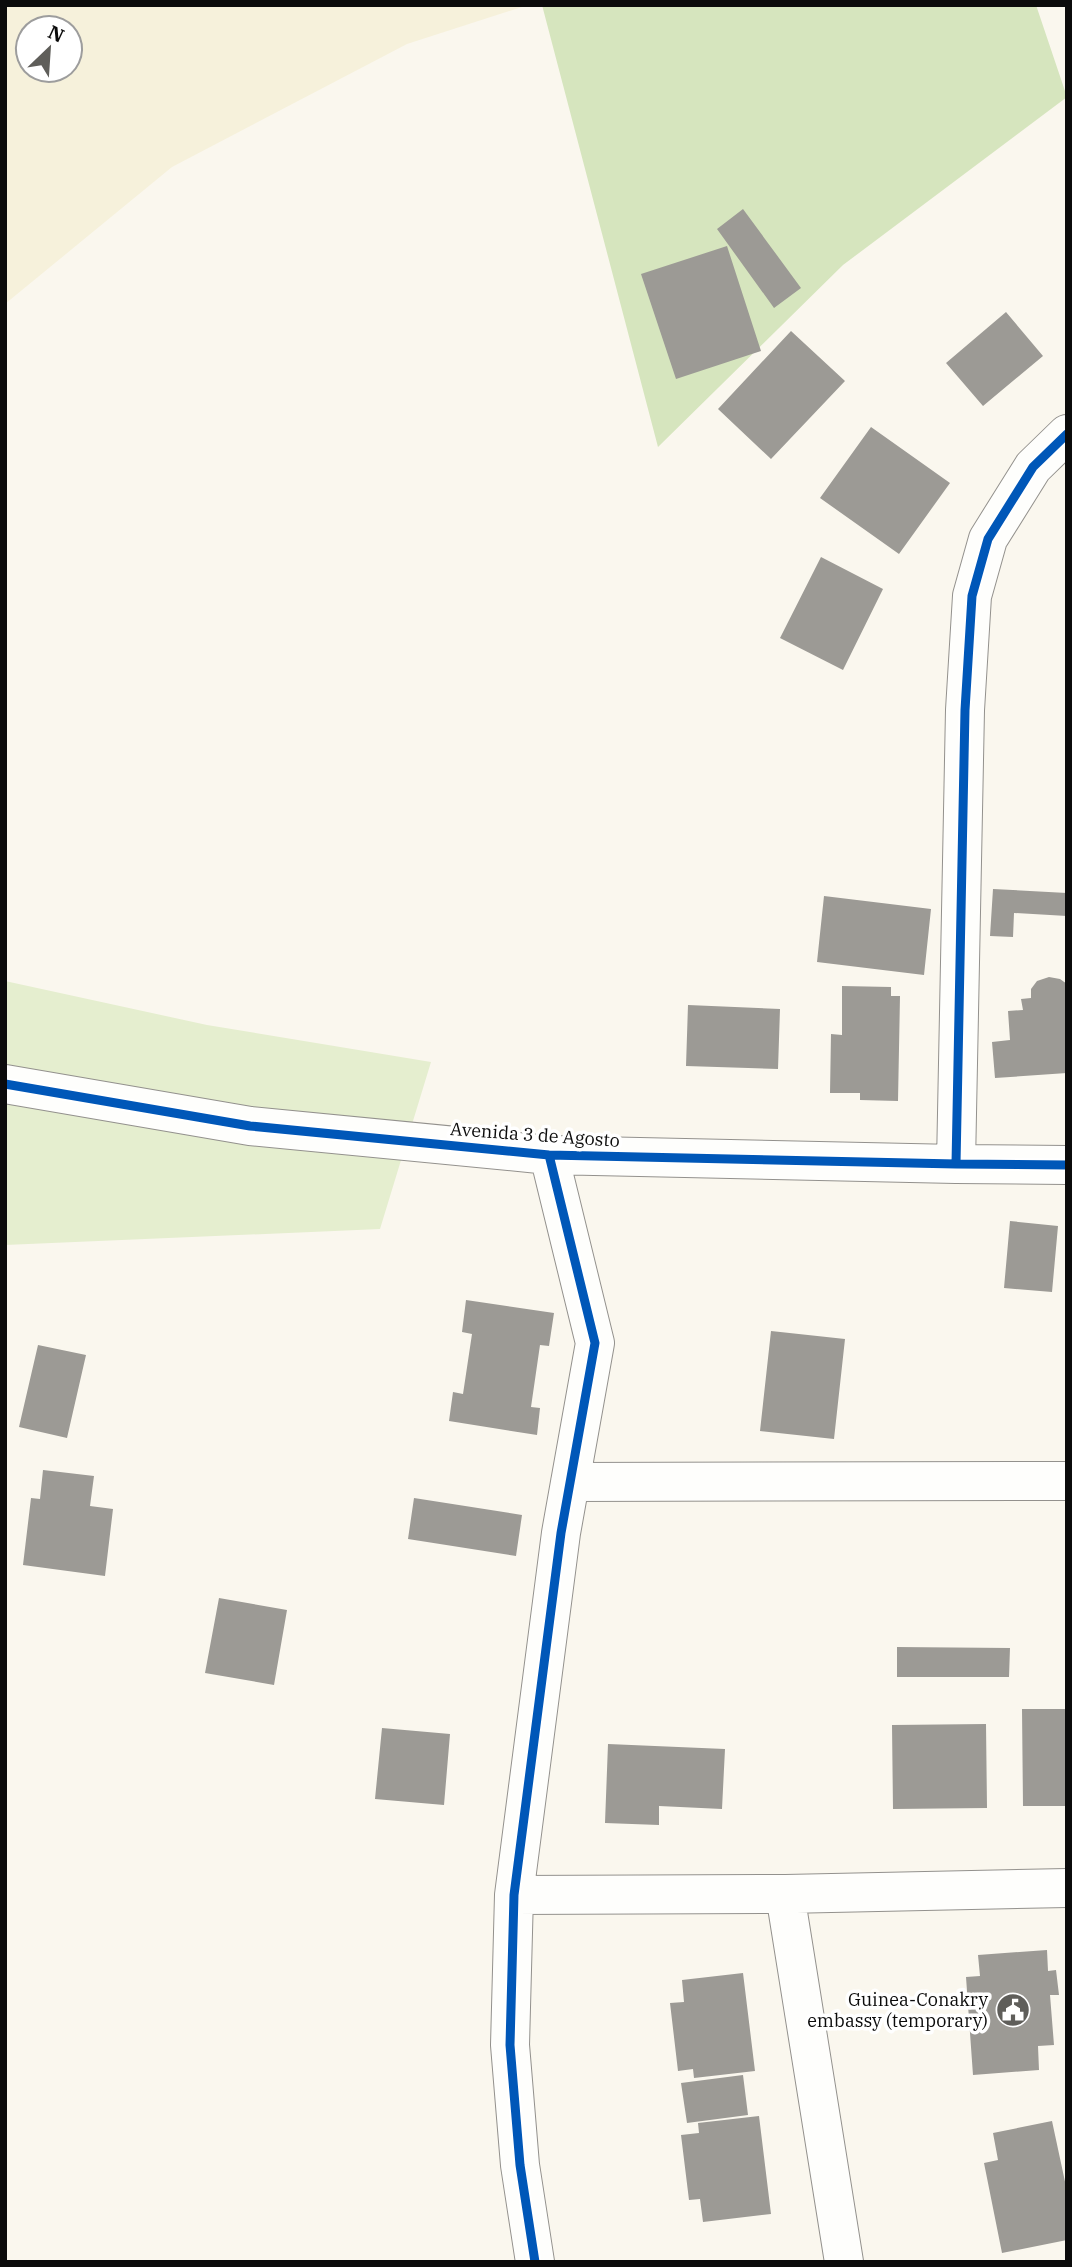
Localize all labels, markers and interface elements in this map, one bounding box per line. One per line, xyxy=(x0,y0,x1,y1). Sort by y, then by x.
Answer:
north arrow xyxy=(14,14,84,84)
text: N xyxy=(44,20,68,48)
street label: Avenida 3 de Agosto xyxy=(449,1117,621,1152)
place label: Guinea-Conakry embassy (temporary) xyxy=(807,1988,988,2032)
public building icon: Guinea-Conakry embassy (temporary) xyxy=(994,1991,1032,2029)

